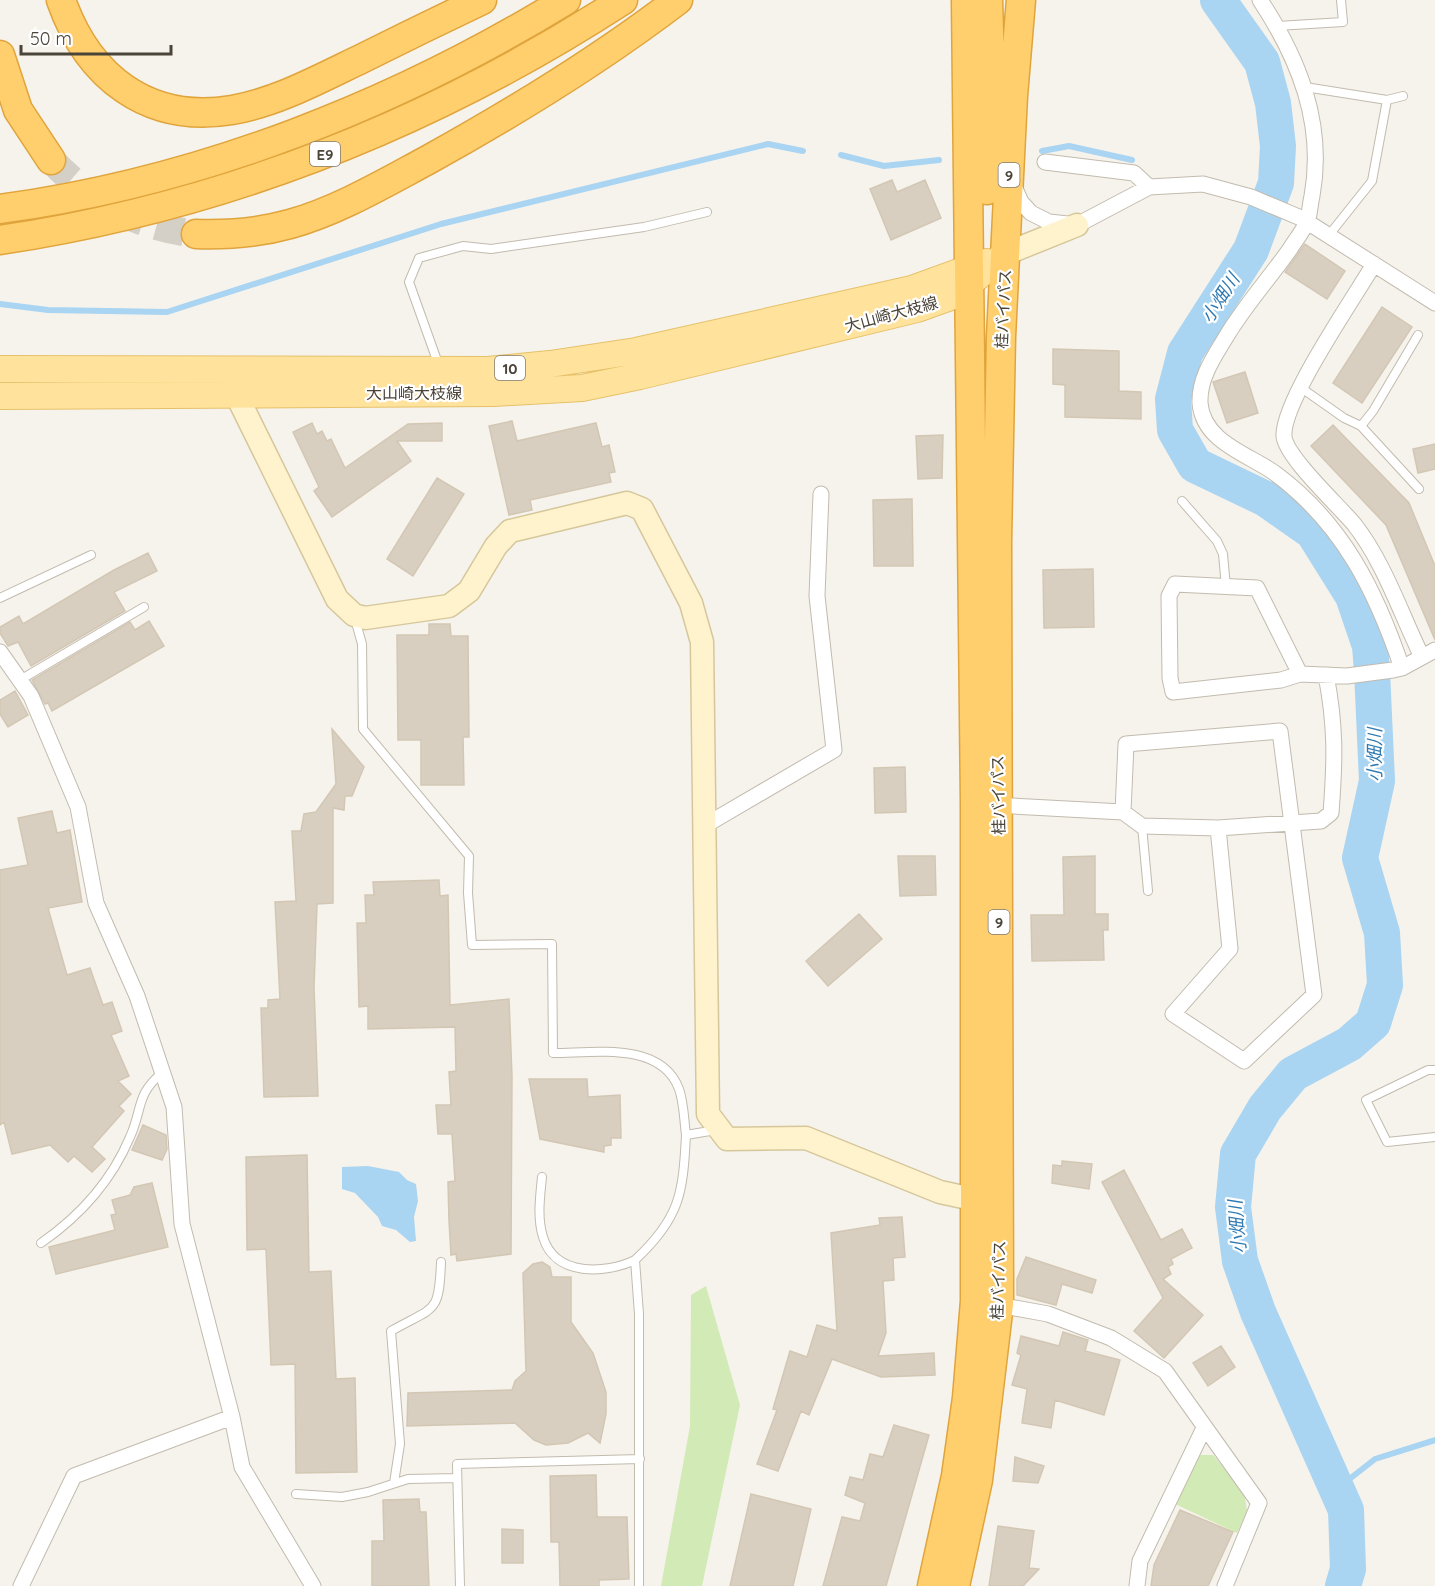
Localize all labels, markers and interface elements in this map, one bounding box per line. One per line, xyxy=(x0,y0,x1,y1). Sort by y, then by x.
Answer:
scale bar xyxy=(21,18,171,56)
text: 50 m xyxy=(30,27,72,50)
road number: E9 xyxy=(310,142,340,166)
road number: 9 xyxy=(998,163,1020,187)
water label: 小畑川 xyxy=(1196,267,1245,327)
street label: 桂バイパス xyxy=(991,269,1015,349)
street label: 大山崎大枝線 xyxy=(842,292,940,336)
road number: 10 xyxy=(495,356,525,380)
street label: 大山崎大枝線 xyxy=(366,383,462,403)
water label: 小畑川 xyxy=(1363,726,1386,782)
street label: 桂バイパス xyxy=(987,755,1009,835)
road number: 9 xyxy=(988,910,1010,934)
water label: 小畑川 xyxy=(1223,1197,1251,1255)
street label: 桂バイパス xyxy=(987,1240,1009,1320)

